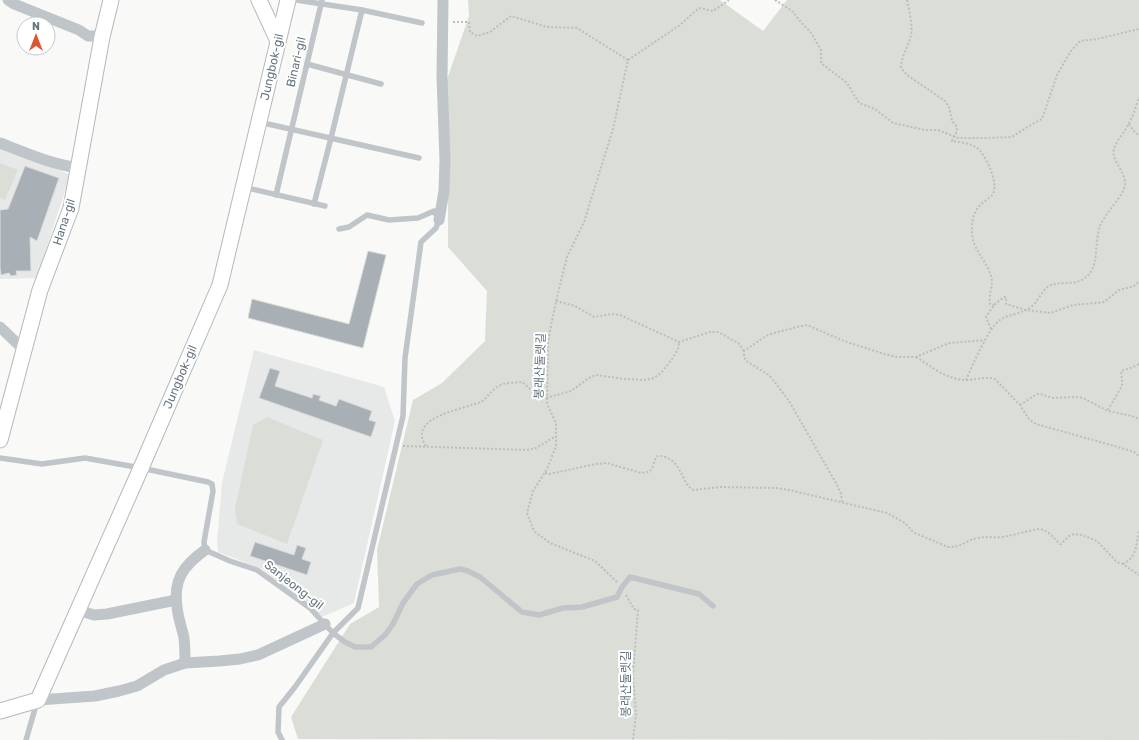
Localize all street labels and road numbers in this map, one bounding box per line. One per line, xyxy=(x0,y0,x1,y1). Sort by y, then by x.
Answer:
street label: Jungbok-gil xyxy=(258,32,286,102)
street label: Binari-gil xyxy=(283,35,309,88)
street label: Hana-gil xyxy=(50,197,78,247)
street label: 봉래산둘렛길 xyxy=(532,333,548,399)
street label: Jungbok-gil xyxy=(160,343,200,411)
street label: Sanjeong-gil xyxy=(262,558,326,612)
street label: 봉래산둘렛길 xyxy=(619,651,633,717)

